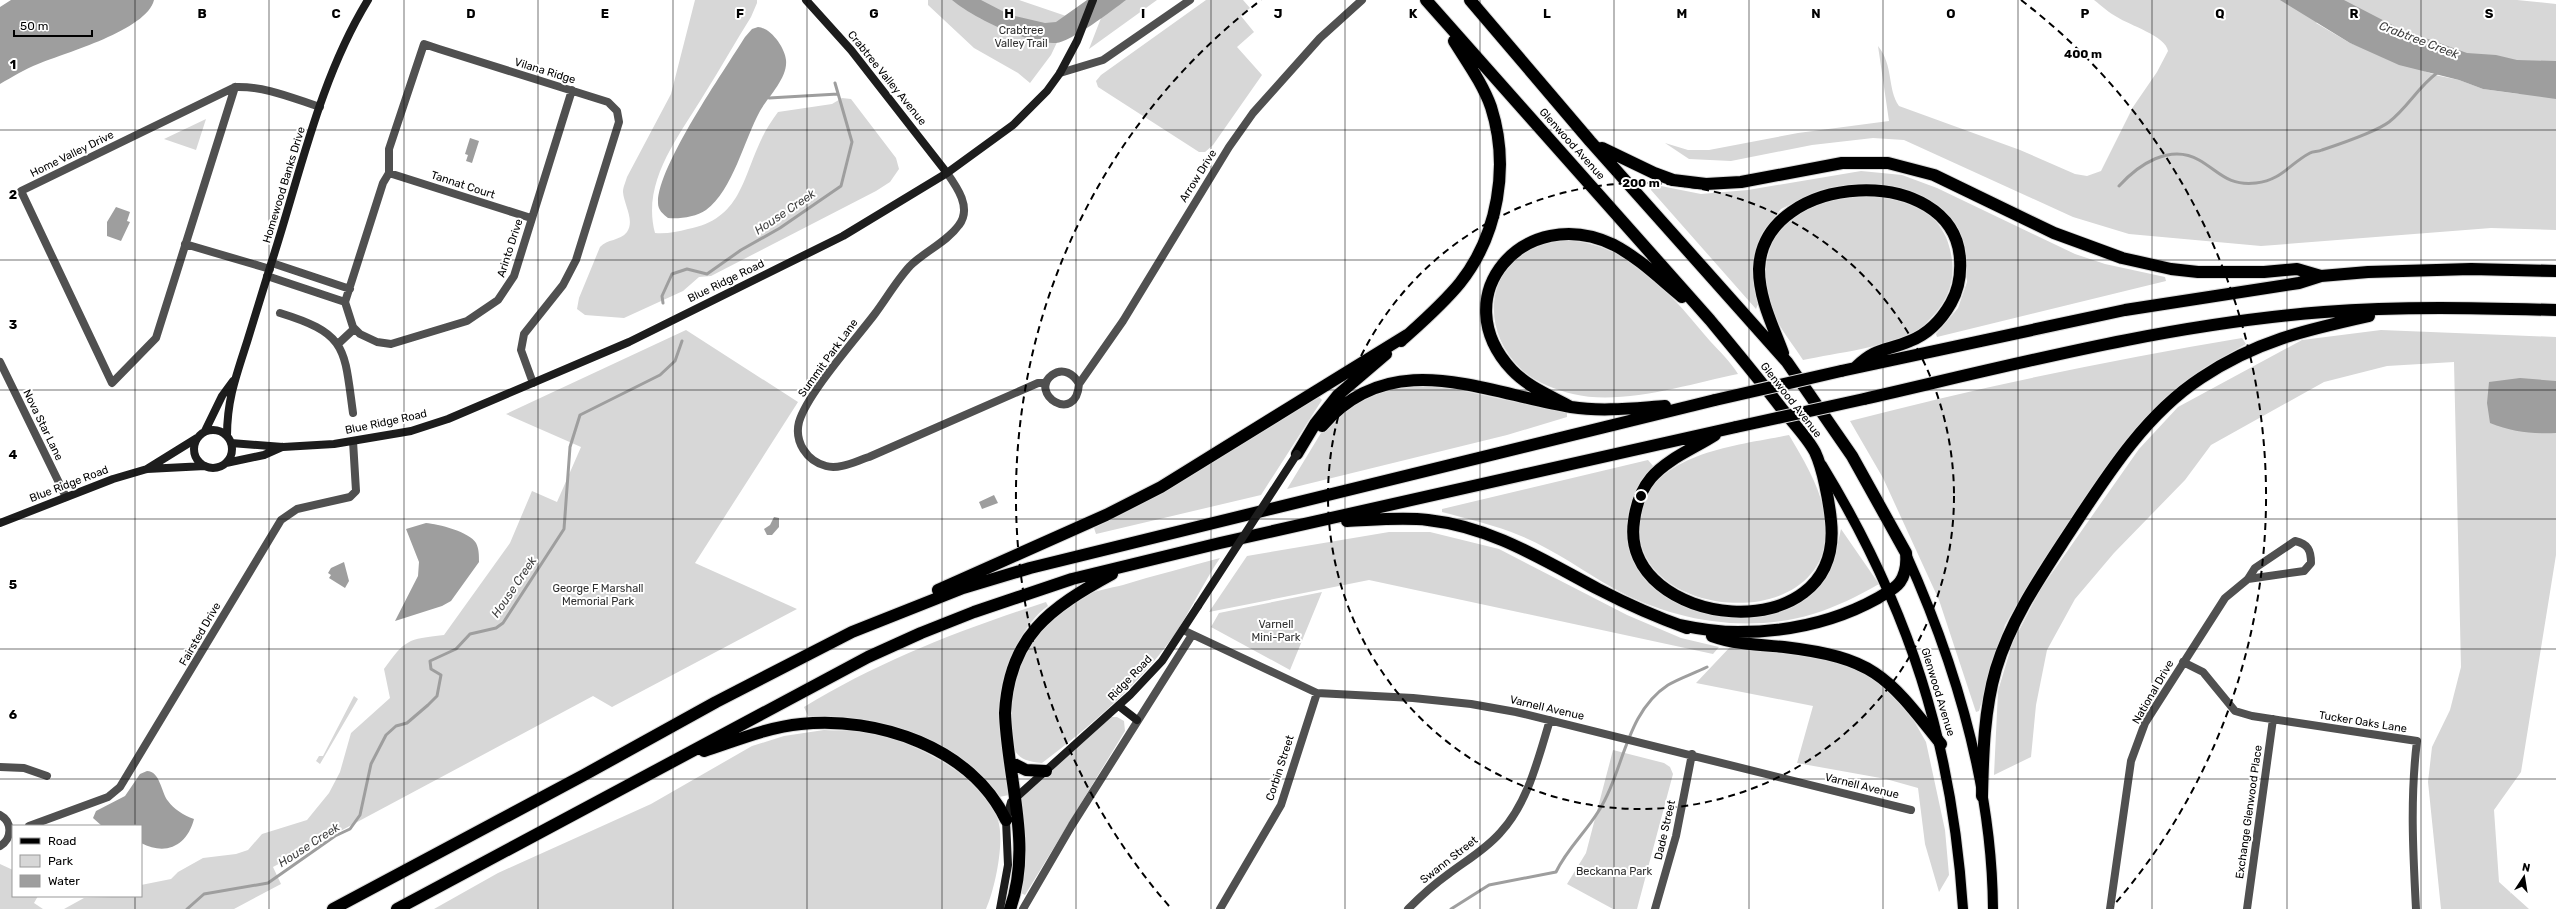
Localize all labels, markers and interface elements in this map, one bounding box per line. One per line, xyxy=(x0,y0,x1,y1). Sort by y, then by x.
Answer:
text: B xyxy=(197,6,207,21)
text: C xyxy=(331,6,341,21)
text: D xyxy=(466,6,476,21)
text: E xyxy=(601,6,609,21)
text: F xyxy=(736,6,744,21)
text: G xyxy=(869,6,879,21)
text: H xyxy=(1004,6,1014,21)
text: I xyxy=(1141,6,1145,21)
text: J xyxy=(1274,6,1282,21)
text: K xyxy=(1409,6,1418,21)
text: L xyxy=(1543,6,1551,21)
text: M xyxy=(1677,6,1687,21)
text: N xyxy=(1811,6,1821,21)
text: O xyxy=(1946,6,1956,21)
text: P xyxy=(2081,6,2090,21)
text: Q xyxy=(2215,6,2225,21)
text: R xyxy=(2350,6,2359,21)
text: S xyxy=(2485,6,2494,21)
scale bar xyxy=(14,12,92,38)
water label: Crabtree Creek xyxy=(2377,18,2462,62)
text: 50 m xyxy=(20,19,48,33)
park label: Crabtree Valley Trail xyxy=(994,24,1048,50)
street label: Crabtree Valley Avenue xyxy=(845,28,929,128)
text: 400 m xyxy=(2064,47,2102,61)
street label: Vilana Ridge xyxy=(513,56,577,86)
text: 1 xyxy=(10,57,16,72)
street label: Glenwood Avenue xyxy=(1536,106,1608,182)
street label: Homewood Banks Drive xyxy=(260,125,308,245)
street label: Home Valley Drive xyxy=(28,128,116,180)
street label: Arrow Drive xyxy=(1177,147,1219,205)
street label: Tannat Court xyxy=(429,169,497,202)
text: 200 m xyxy=(1622,176,1660,190)
water label: House Creek xyxy=(752,186,819,238)
text: 2 xyxy=(9,187,17,202)
street label: Arinto Drive xyxy=(494,217,526,279)
street label: Blue Ridge Road xyxy=(686,257,766,305)
street label: Summit Park Lane xyxy=(795,316,861,400)
text: 3 xyxy=(9,317,18,332)
street label: Glenwood Avenue xyxy=(1758,360,1824,440)
street label: Nova Star Lane xyxy=(20,387,66,463)
street label: Blue Ridge Road xyxy=(344,407,428,437)
text: 4 xyxy=(9,447,18,462)
street label: Blue Ridge Road xyxy=(28,463,110,505)
centre of rings xyxy=(1634,489,1648,503)
water label: House Creek xyxy=(488,553,540,620)
text: 5 xyxy=(9,577,17,592)
park label: George F Marshall Memorial Park xyxy=(552,582,644,608)
street label: Fairsted Drive xyxy=(177,600,223,668)
park label: Varnell Mini-Park xyxy=(1252,618,1301,644)
street label: Glenwood Avenue xyxy=(1918,646,1958,738)
street label: Ridge Road xyxy=(1105,653,1155,703)
street label: National Drive xyxy=(2129,658,2177,726)
street label: Varnell Avenue xyxy=(1509,693,1585,723)
text: 6 xyxy=(9,707,18,722)
street label: Tucker Oaks Lane xyxy=(2318,709,2408,735)
street label: Corbin Street xyxy=(1263,733,1297,802)
street label: Exchange Glenwood Place xyxy=(2233,744,2265,880)
street label: Varnell Avenue xyxy=(1824,771,1900,801)
street label: Dade Street xyxy=(1652,798,1678,861)
water label: House Creek xyxy=(276,819,343,870)
legend xyxy=(12,825,142,897)
street label: Swann Street xyxy=(1418,833,1481,886)
text: Road xyxy=(48,834,76,848)
text: Park xyxy=(48,854,74,868)
north arrow xyxy=(2504,857,2544,897)
text: N xyxy=(2521,861,2531,875)
park label: Beckanna Park xyxy=(1576,865,1652,878)
text: Water xyxy=(48,874,80,888)

